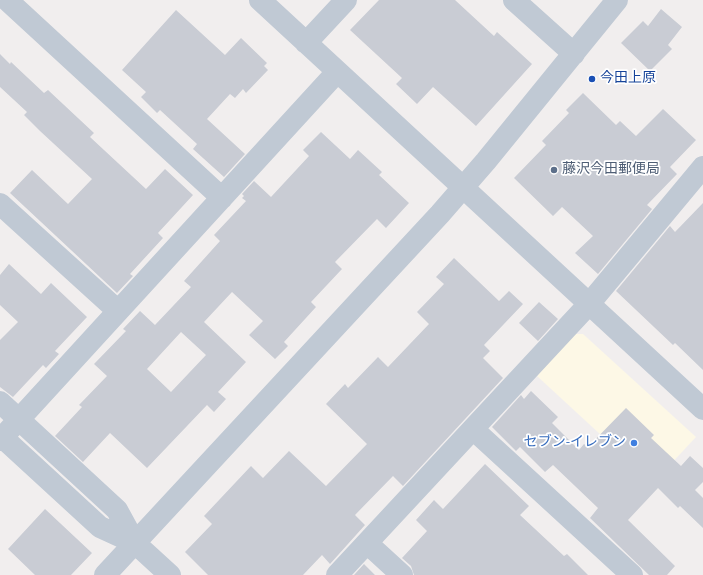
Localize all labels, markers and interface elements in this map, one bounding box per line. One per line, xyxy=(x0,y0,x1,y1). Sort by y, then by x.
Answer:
place label: 今田上原 xyxy=(600,71,656,87)
marker: 今田上原 xyxy=(587,74,597,84)
place label: 藤沢今田郵便局 xyxy=(562,162,660,178)
marker: 藤沢今田郵便局 xyxy=(549,165,559,175)
place label: セブン-イレブン xyxy=(524,435,626,451)
marker: セブン-イレブン xyxy=(629,438,639,448)

